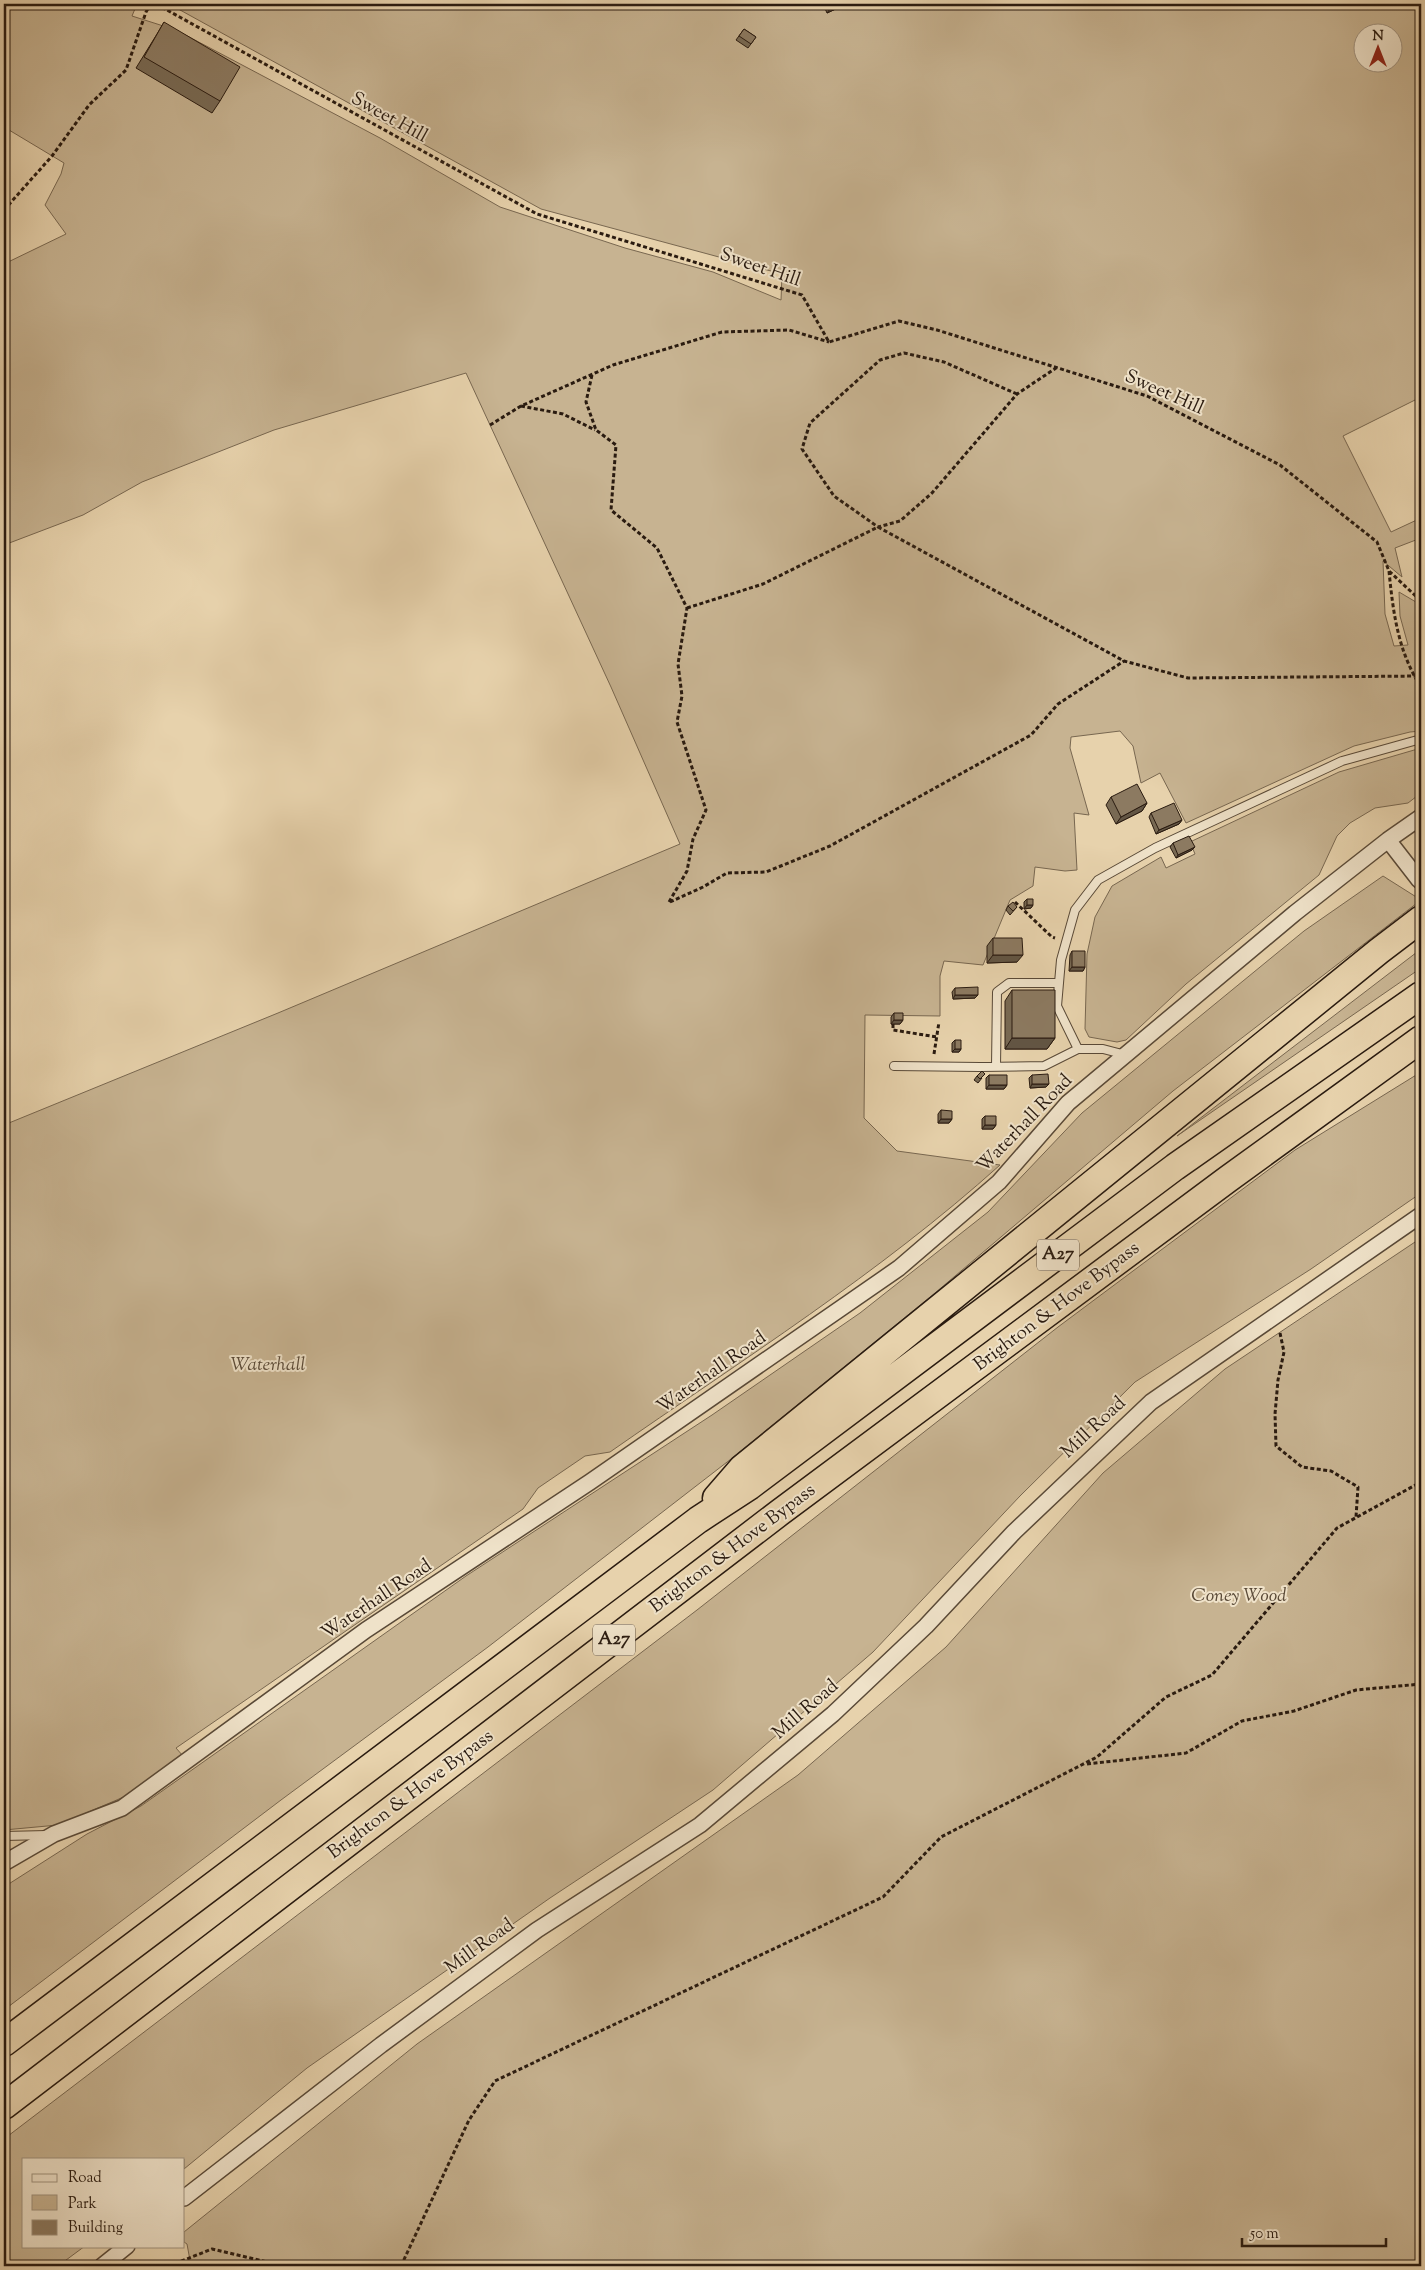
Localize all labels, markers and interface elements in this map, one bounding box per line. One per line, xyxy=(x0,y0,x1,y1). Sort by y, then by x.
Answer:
north arrow xyxy=(1352,22,1402,72)
text: N xyxy=(1372,27,1384,47)
street label: Sweet Hill xyxy=(346,86,432,150)
street label: Sweet Hill xyxy=(716,242,804,294)
street label: Sweet Hill xyxy=(1120,364,1208,422)
street label: Waterhall Road xyxy=(971,1068,1079,1179)
street label: Brighton & Hove Bypass xyxy=(968,1236,1146,1378)
road number: A27 xyxy=(1037,1240,1079,1270)
street label: Waterhall Road xyxy=(652,1325,772,1421)
park label: Waterhall xyxy=(230,1352,306,1379)
street label: Mill Road xyxy=(1055,1391,1133,1465)
street label: Brighton & Hove Bypass xyxy=(644,1478,822,1620)
street label: Waterhall Road xyxy=(316,1553,438,1647)
park label: Coney Wood xyxy=(1191,1583,1287,1610)
road number: A27 xyxy=(593,1624,635,1656)
street label: Mill Road xyxy=(767,1673,845,1747)
street label: Brighton & Hove Bypass xyxy=(322,1724,500,1866)
street label: Mill Road xyxy=(440,1912,521,1981)
legend xyxy=(22,2158,185,2248)
text: Road xyxy=(68,2168,102,2189)
text: Park xyxy=(68,2194,97,2215)
scale bar xyxy=(1242,2215,1386,2247)
text: Building xyxy=(68,2218,123,2239)
text: 50 m xyxy=(1249,2224,1279,2245)

